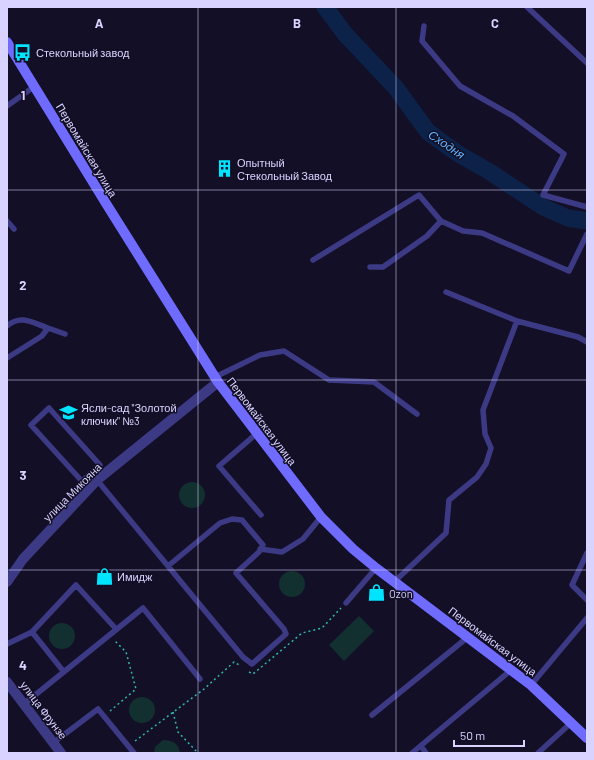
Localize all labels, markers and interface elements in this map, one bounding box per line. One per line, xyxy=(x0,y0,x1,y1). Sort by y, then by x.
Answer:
text: A xyxy=(95,15,104,31)
text: B xyxy=(293,15,301,31)
text: C xyxy=(491,15,499,31)
bus stop icon: Стекольный завод xyxy=(13,42,33,62)
place label: Стекольный завод xyxy=(36,46,130,59)
text: 1 xyxy=(21,87,25,103)
street label: Первомайская улица xyxy=(54,101,121,200)
water label: Сходня xyxy=(426,127,468,162)
place label: Опытный Стекольный Завод xyxy=(237,156,333,182)
building icon: Опытный Стекольный Завод xyxy=(214,158,234,178)
text: 2 xyxy=(19,277,27,293)
street label: Первомайская улица xyxy=(225,374,300,468)
place label: Ясли-сад "Золотой ключик" №3 xyxy=(81,401,177,427)
school or university icon: Ясли-сад "Золотой ключик" №3 xyxy=(58,403,78,423)
street label: улица Микояна xyxy=(40,460,104,524)
text: 3 xyxy=(19,467,27,483)
shop icon: Имидж xyxy=(94,566,114,586)
place label: Имидж xyxy=(117,570,153,583)
shop icon: Ozon xyxy=(366,583,386,603)
place label: Ozon xyxy=(389,587,413,600)
street label: Первомайская улица xyxy=(446,604,540,679)
text: 4 xyxy=(19,657,27,673)
street label: улица Фрунзе xyxy=(18,678,70,742)
scale bar xyxy=(454,722,524,748)
text: 50 m xyxy=(460,728,485,742)

